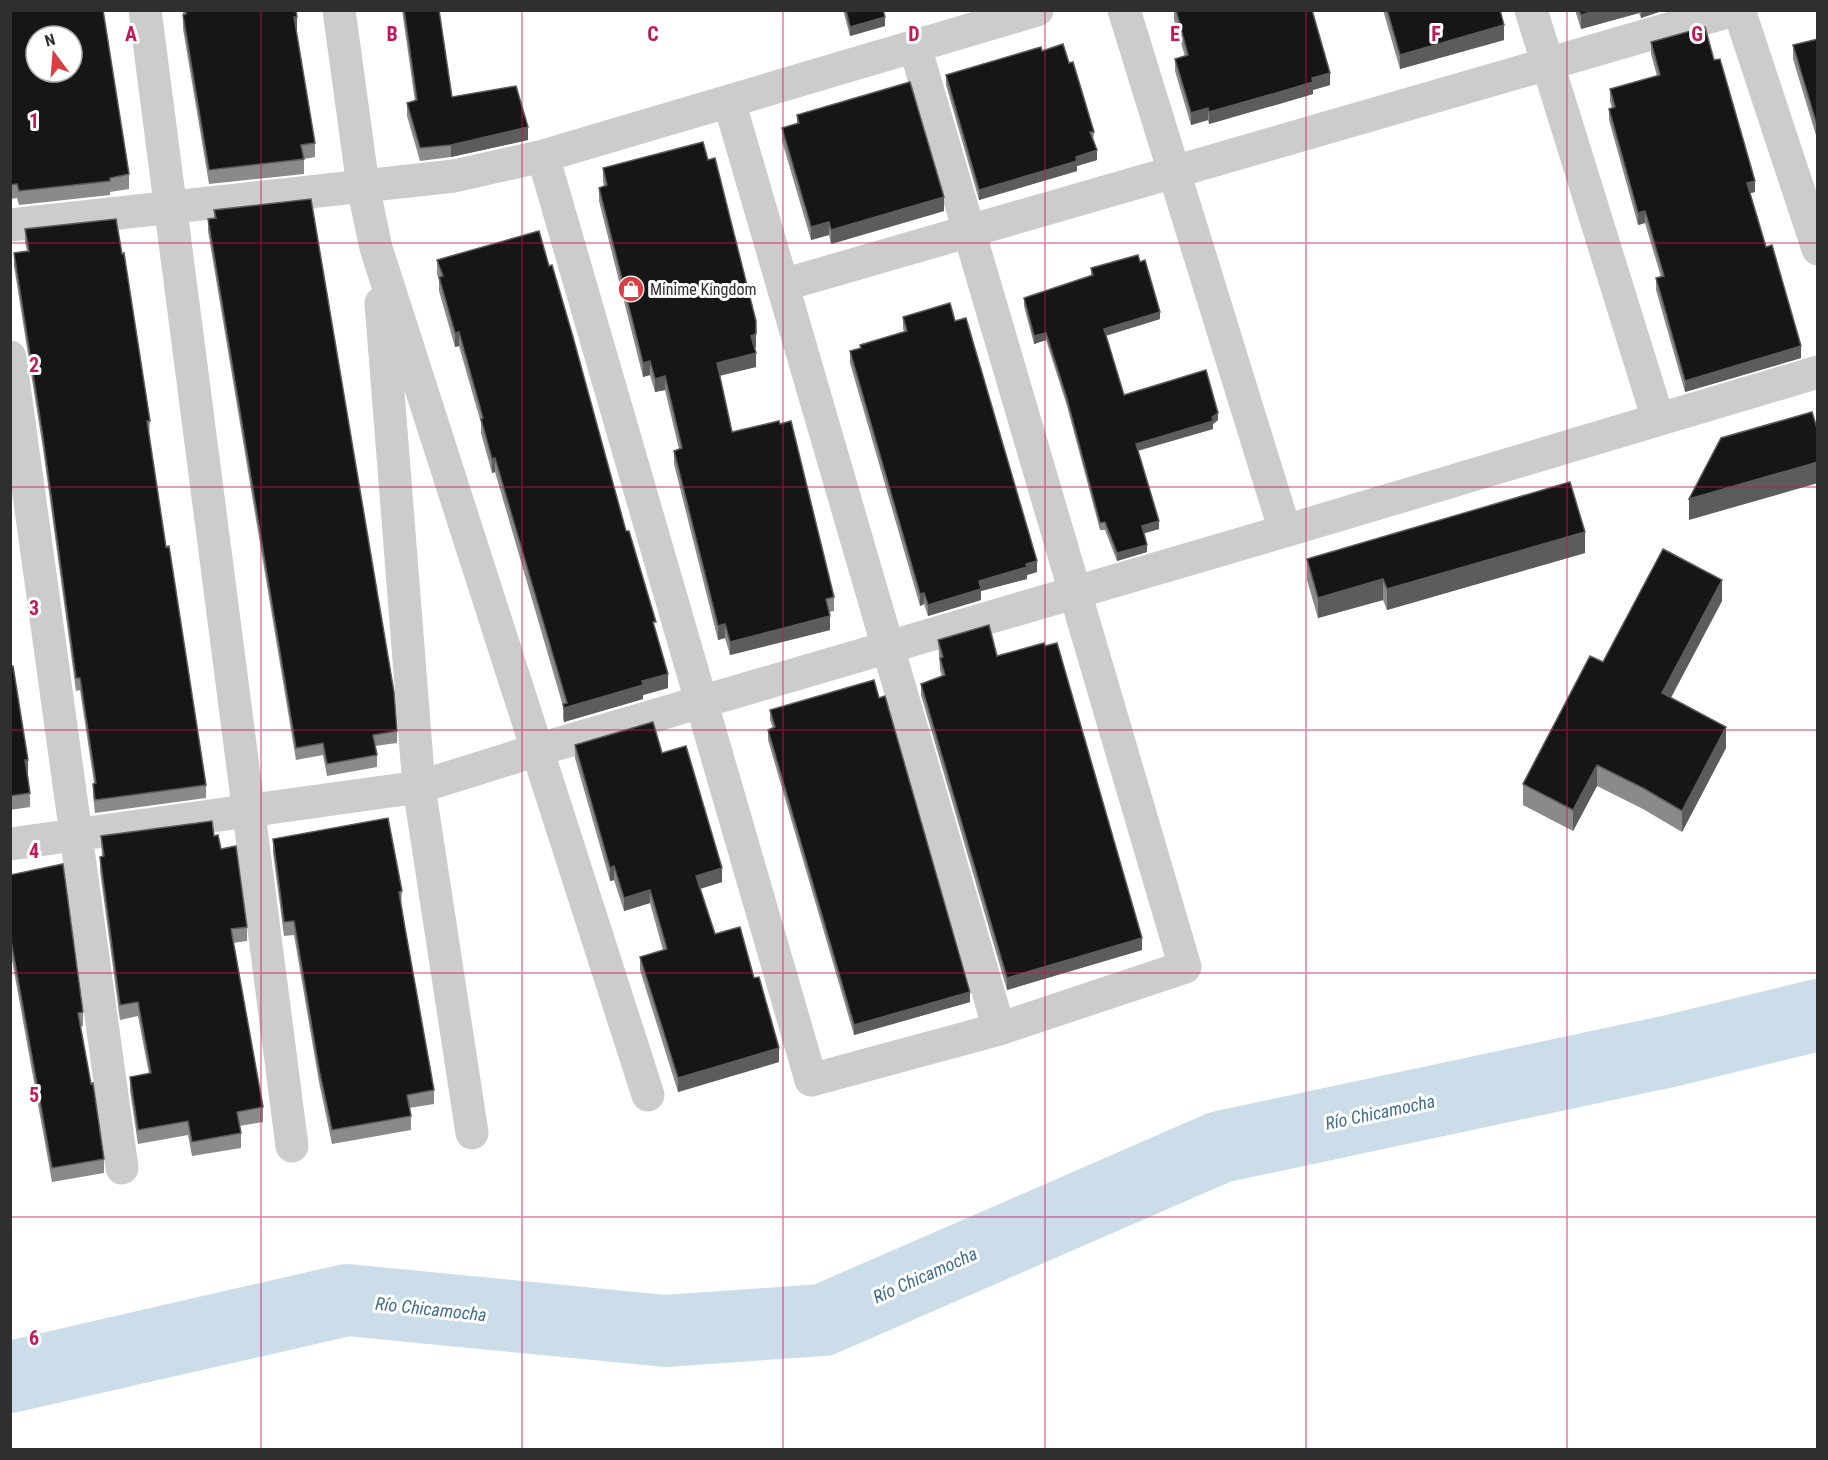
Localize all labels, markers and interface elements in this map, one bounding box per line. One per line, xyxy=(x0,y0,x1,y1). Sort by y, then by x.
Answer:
text: A xyxy=(125,22,137,46)
text: B xyxy=(386,22,398,46)
text: C xyxy=(647,22,659,46)
text: D xyxy=(908,22,920,46)
text: E xyxy=(1170,22,1180,46)
text: F xyxy=(1431,22,1441,46)
text: G xyxy=(1691,22,1703,46)
north arrow xyxy=(24,24,84,84)
text: N xyxy=(43,30,57,51)
text: 1 xyxy=(29,109,39,133)
shop icon: Minime Kingdom xyxy=(616,274,646,304)
place label: Minime Kingdom xyxy=(650,280,756,299)
text: 2 xyxy=(29,353,39,377)
text: 3 xyxy=(29,596,39,620)
text: 4 xyxy=(29,839,39,863)
text: 5 xyxy=(29,1083,39,1107)
water label: Río Chicamocha xyxy=(1323,1090,1437,1134)
water label: Río Chicamocha xyxy=(870,1243,980,1307)
water label: Río Chicamocha xyxy=(374,1293,488,1325)
text: 6 xyxy=(29,1326,39,1350)

